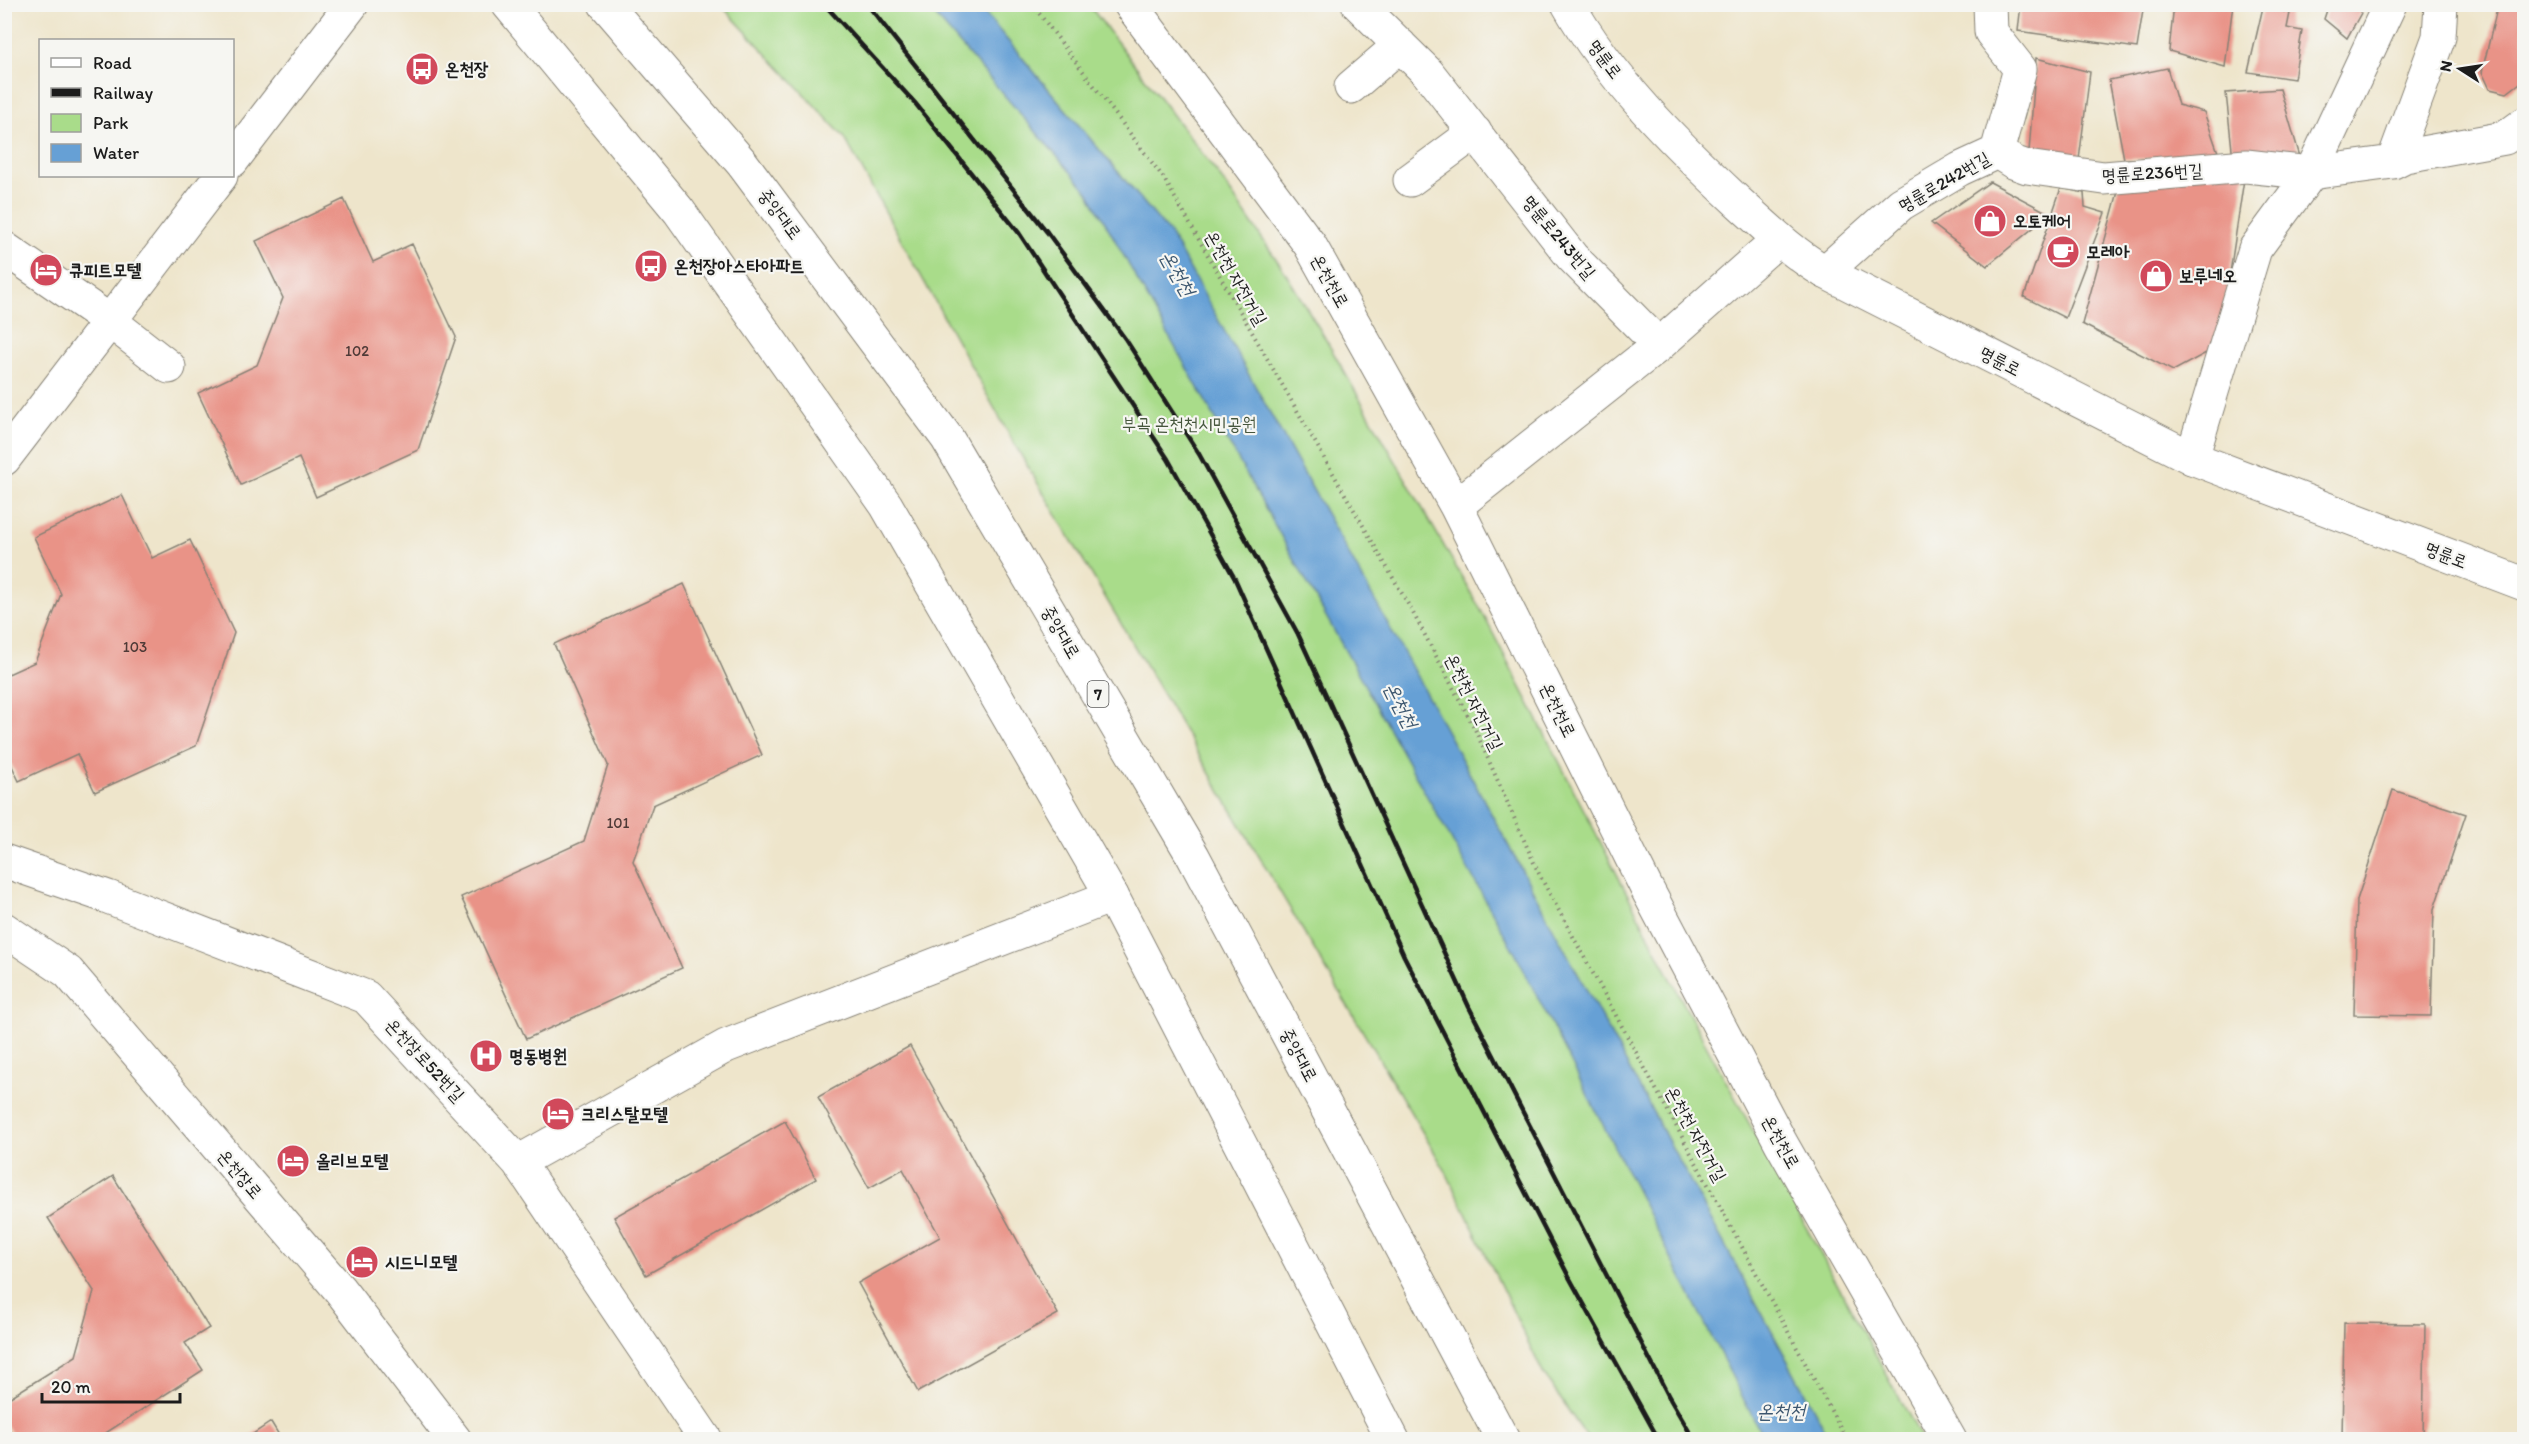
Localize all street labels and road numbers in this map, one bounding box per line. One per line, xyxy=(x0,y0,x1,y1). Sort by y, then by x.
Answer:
street label: 명륜로 xyxy=(1583,35,1627,83)
street label: 명륜로242번길 xyxy=(1894,147,1994,217)
street label: 명륜로236번길 xyxy=(2101,159,2204,187)
street label: 중앙대로 xyxy=(754,184,806,244)
street label: 명륜로243번길 xyxy=(1518,191,1601,284)
street label: 온천천 자전거길 xyxy=(1200,227,1272,330)
street label: 온천천로 xyxy=(1306,250,1354,312)
street label: 명륜로 xyxy=(1976,341,2024,381)
street label: 명륜로 xyxy=(2422,537,2470,573)
street label: 중앙대로 xyxy=(1037,601,1085,663)
street label: 온천천 자전거길 xyxy=(1440,650,1508,754)
street label: 온천천로 xyxy=(1535,679,1581,741)
road number: 7 xyxy=(1088,681,1108,707)
street label: 온천장로52번길 xyxy=(381,1014,469,1107)
street label: 중앙대로 xyxy=(1276,1024,1322,1086)
street label: 온천천 자전거길 xyxy=(1661,1083,1731,1186)
street label: 온천천로 xyxy=(1757,1111,1805,1173)
street label: 온천장로 xyxy=(213,1145,267,1203)

